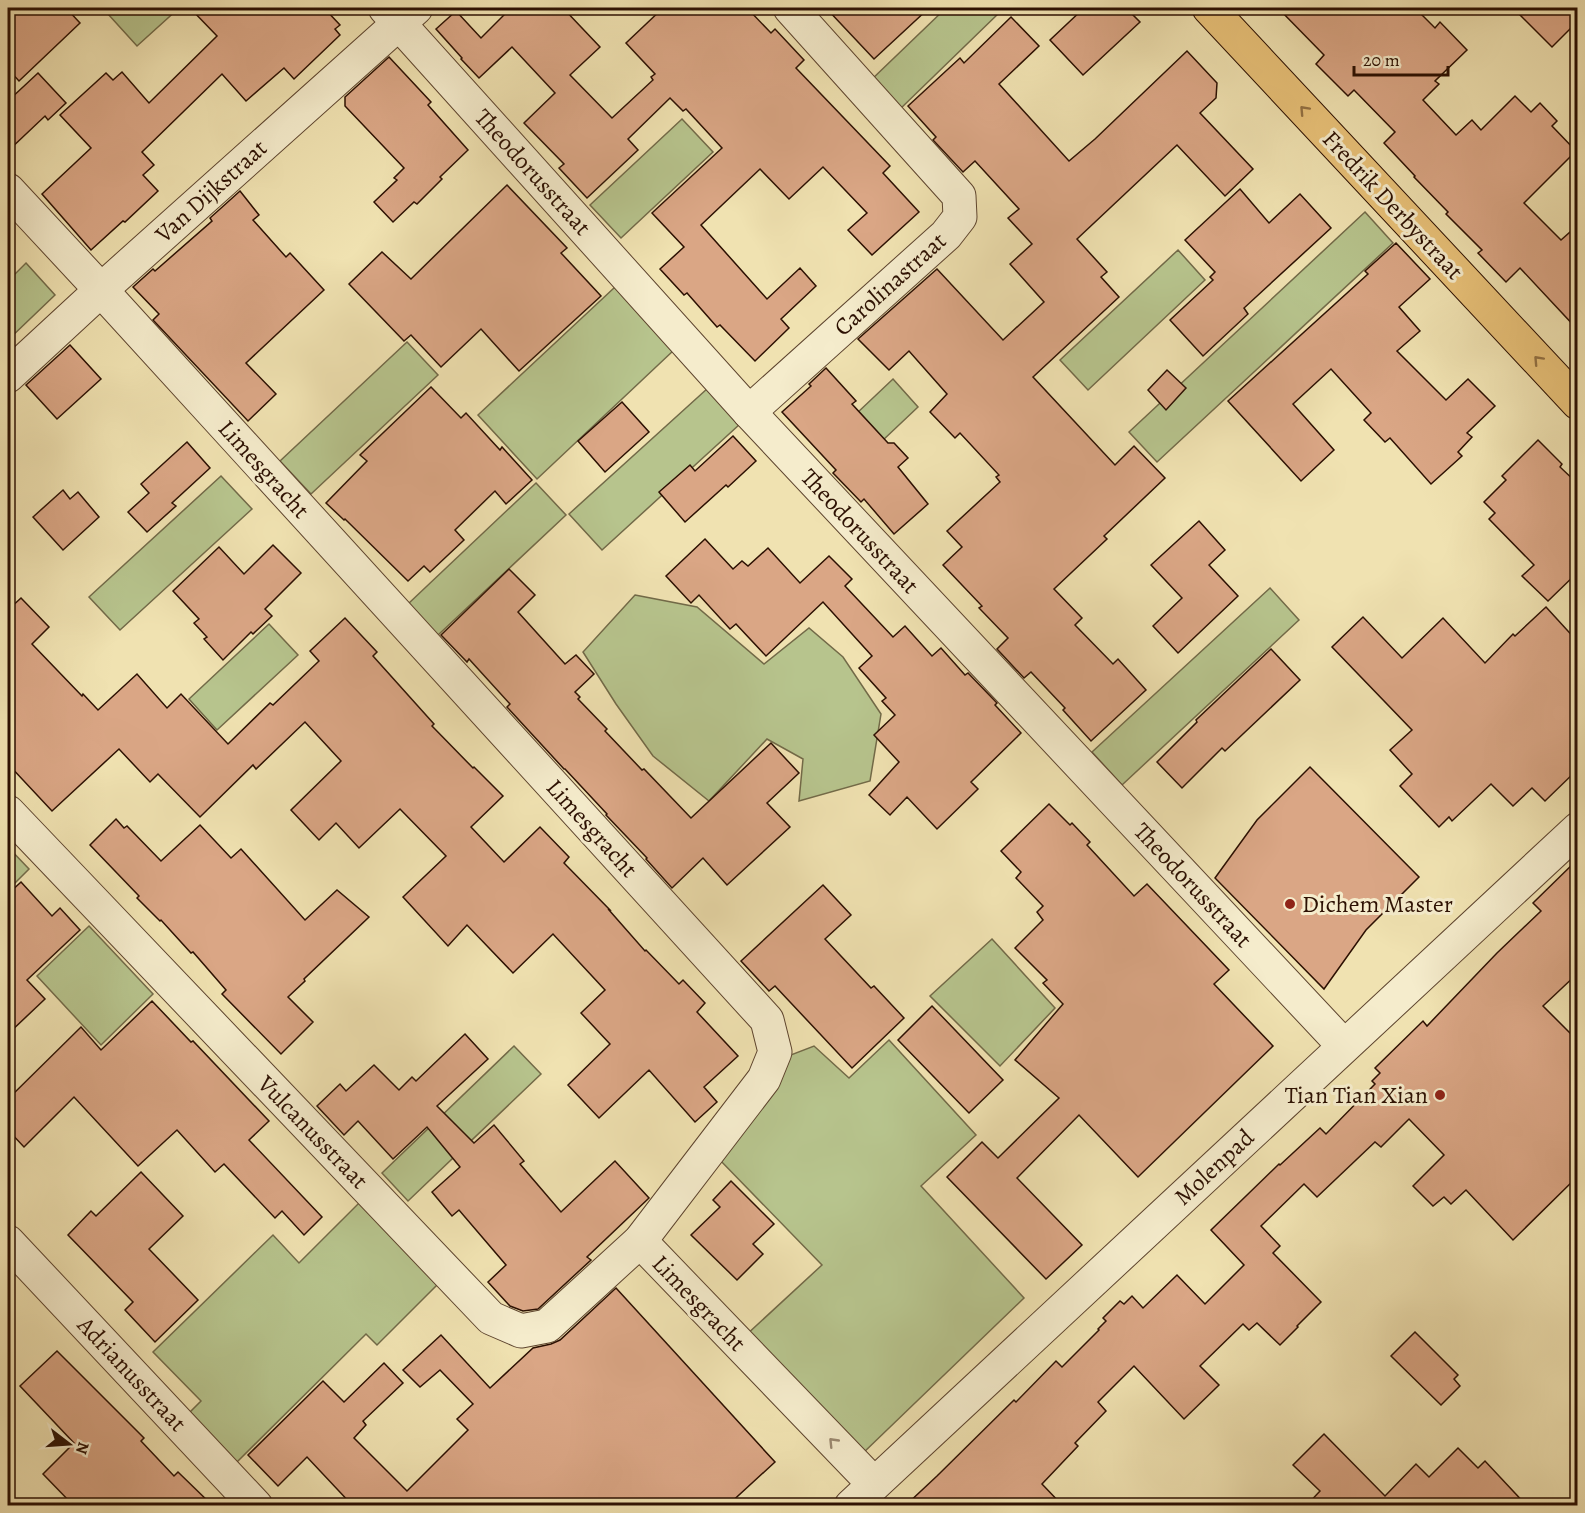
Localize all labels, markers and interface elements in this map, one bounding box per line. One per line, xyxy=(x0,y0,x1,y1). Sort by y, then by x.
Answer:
scale bar xyxy=(1354,39,1448,77)
text: 20 m xyxy=(1363,48,1400,72)
street label: Theodorusstraat xyxy=(468,102,598,242)
one-way arrow xyxy=(1300,106,1311,116)
street label: Fredrik Derbystraat xyxy=(1315,123,1471,287)
street label: Van Dijkstraat xyxy=(147,132,274,250)
street label: Carolinastraat xyxy=(827,225,953,343)
one-way arrow xyxy=(1534,356,1545,367)
street label: Limesgracht xyxy=(211,413,317,525)
street label: Theodorusstraat xyxy=(794,462,926,600)
street label: Limesgracht xyxy=(539,772,645,884)
street label: Theodorusstraat xyxy=(1127,816,1259,954)
place label: Dichem Master xyxy=(1302,888,1453,920)
marker: Dichem Master xyxy=(1283,897,1297,911)
street label: Vulcanusstraat xyxy=(250,1068,375,1196)
place label: Tian Tian Xian xyxy=(1285,1079,1428,1111)
marker: Tian Tian Xian xyxy=(1433,1088,1447,1102)
street label: Molenpad xyxy=(1167,1122,1261,1212)
street label: Limesgracht xyxy=(645,1248,753,1358)
street label: Adrianusstraat xyxy=(70,1309,194,1438)
north arrow xyxy=(39,1414,99,1474)
text: N xyxy=(70,1439,95,1457)
one-way arrow xyxy=(830,1439,841,1450)

